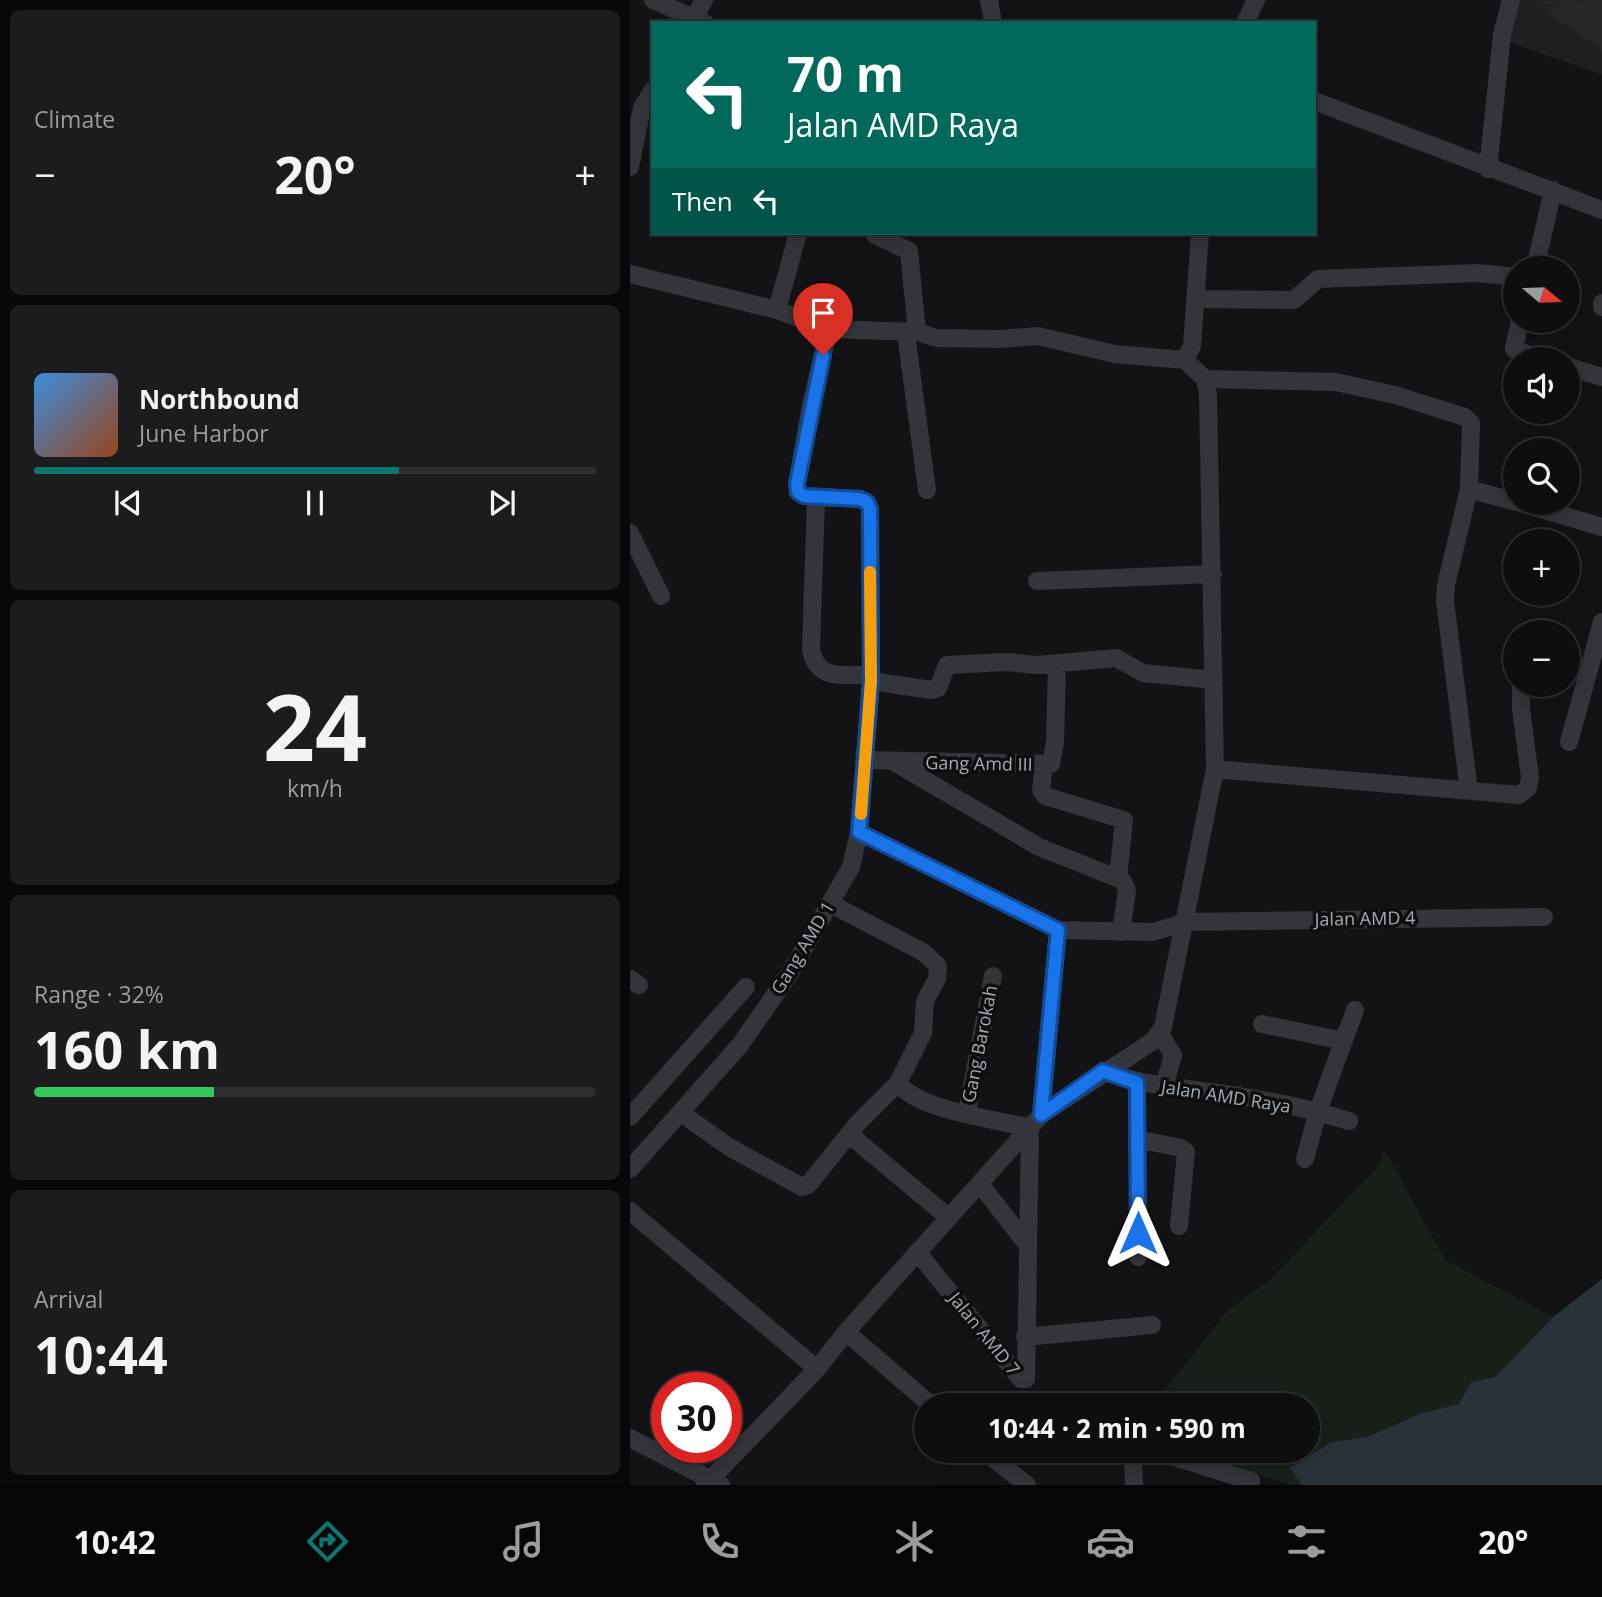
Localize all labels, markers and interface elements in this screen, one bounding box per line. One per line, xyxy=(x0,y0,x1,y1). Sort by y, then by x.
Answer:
text: 70 m xyxy=(787,40,904,106)
icon: left xyxy=(672,49,763,140)
text: Climate xyxy=(34,103,115,135)
text: Jalan AMD Raya xyxy=(787,103,1019,146)
text: 20° xyxy=(274,138,356,209)
text: − xyxy=(34,148,56,200)
text: + xyxy=(574,148,596,200)
icon: left xyxy=(747,182,785,220)
text: Then xyxy=(672,183,733,219)
north arrow xyxy=(1503,256,1580,332)
map controls xyxy=(1503,256,1580,697)
pin xyxy=(793,283,853,355)
icon: arrive xyxy=(804,294,842,332)
button: sound xyxy=(1503,347,1580,424)
text: Northbound xyxy=(139,381,300,417)
text: June Harbor xyxy=(139,417,269,449)
button: search xyxy=(1503,438,1580,515)
icon: previous xyxy=(109,484,147,522)
icon: pause xyxy=(296,484,334,522)
icon: next xyxy=(483,484,521,522)
button: + xyxy=(1503,529,1580,606)
button: − xyxy=(1503,620,1580,697)
text: 24 xyxy=(263,664,367,788)
street label: Gang Amd III xyxy=(925,750,1033,776)
text: km/h xyxy=(287,772,343,804)
street label: Gang AMD 1 xyxy=(765,897,839,998)
street label: Jalan AMD 4 xyxy=(1312,905,1416,931)
text: Range · 32% xyxy=(34,978,164,1010)
street label: Gang Barokah xyxy=(956,983,1002,1104)
text: 160 km xyxy=(34,1013,220,1084)
street label: Jalan AMD Raya xyxy=(1158,1074,1293,1118)
position arrow xyxy=(1101,1196,1175,1270)
text: Arrival xyxy=(34,1283,103,1315)
street label: Jalan AMD 7 xyxy=(943,1285,1026,1380)
text: 10:44 xyxy=(34,1318,168,1389)
speed limit sign: 30 xyxy=(651,1372,742,1463)
text: 10:44 · 2 min · 590 m xyxy=(988,1410,1246,1446)
icon: directions xyxy=(303,1517,352,1566)
icon: music xyxy=(499,1517,548,1566)
icon: phone xyxy=(695,1517,744,1566)
icon: climate xyxy=(890,1517,939,1566)
icon: car xyxy=(1086,1517,1135,1566)
icon: filters xyxy=(1282,1517,1331,1566)
text: 10:42 xyxy=(73,1520,156,1563)
text: 20° xyxy=(1478,1520,1529,1563)

